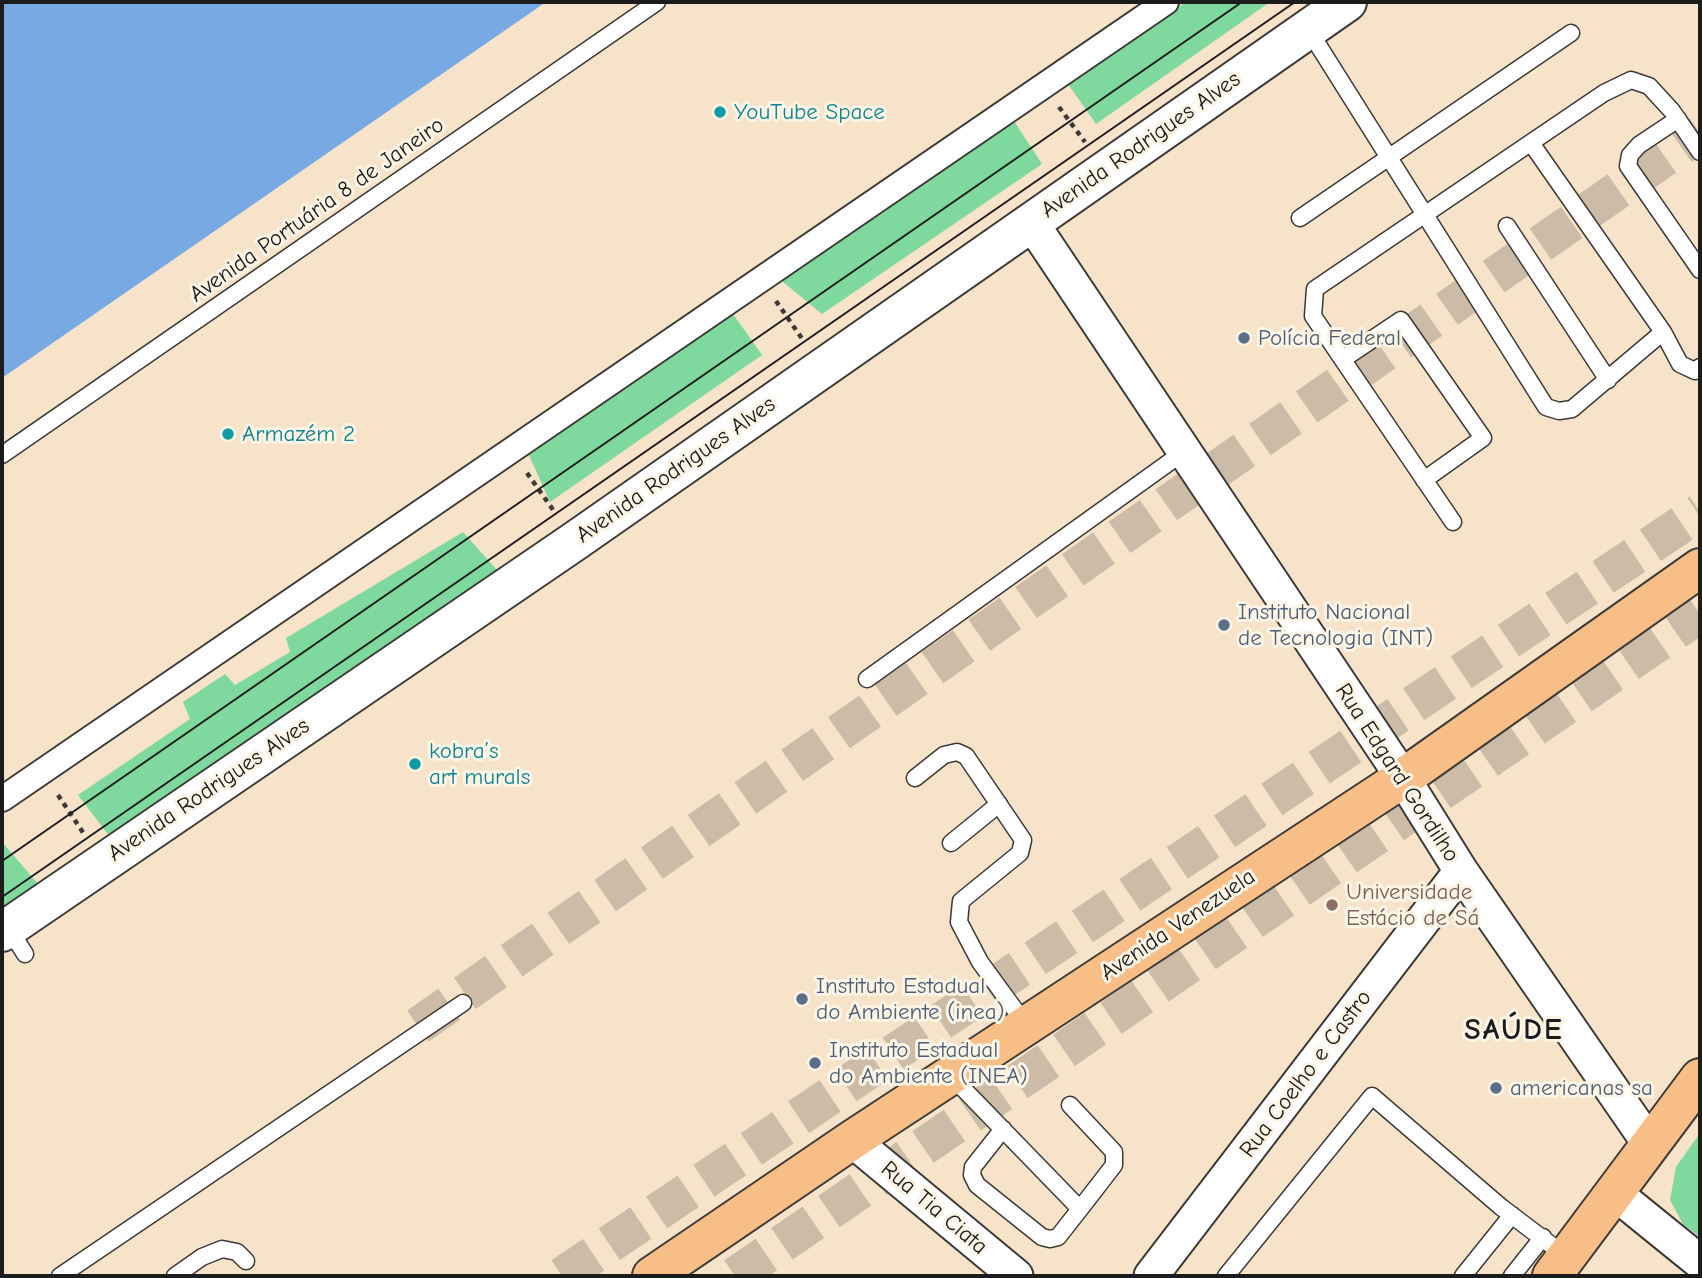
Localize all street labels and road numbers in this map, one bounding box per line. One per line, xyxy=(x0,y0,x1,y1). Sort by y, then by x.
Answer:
street label: Avenida Rodrigues Alves xyxy=(1036,66,1246,224)
street label: Avenida Portuária 8 de Janeiro xyxy=(184,111,450,309)
street label: Avenida Rodrigues Alves xyxy=(571,391,781,549)
street label: Rua Edgard Gordilho xyxy=(1329,678,1465,868)
street label: Avenida Rodrigues Alves xyxy=(103,712,315,868)
street label: Avenida Venezuela xyxy=(1095,863,1261,987)
street label: Rua Coelho e Castro xyxy=(1234,985,1378,1163)
street label: Rua Tia Ciata xyxy=(875,1155,993,1261)

